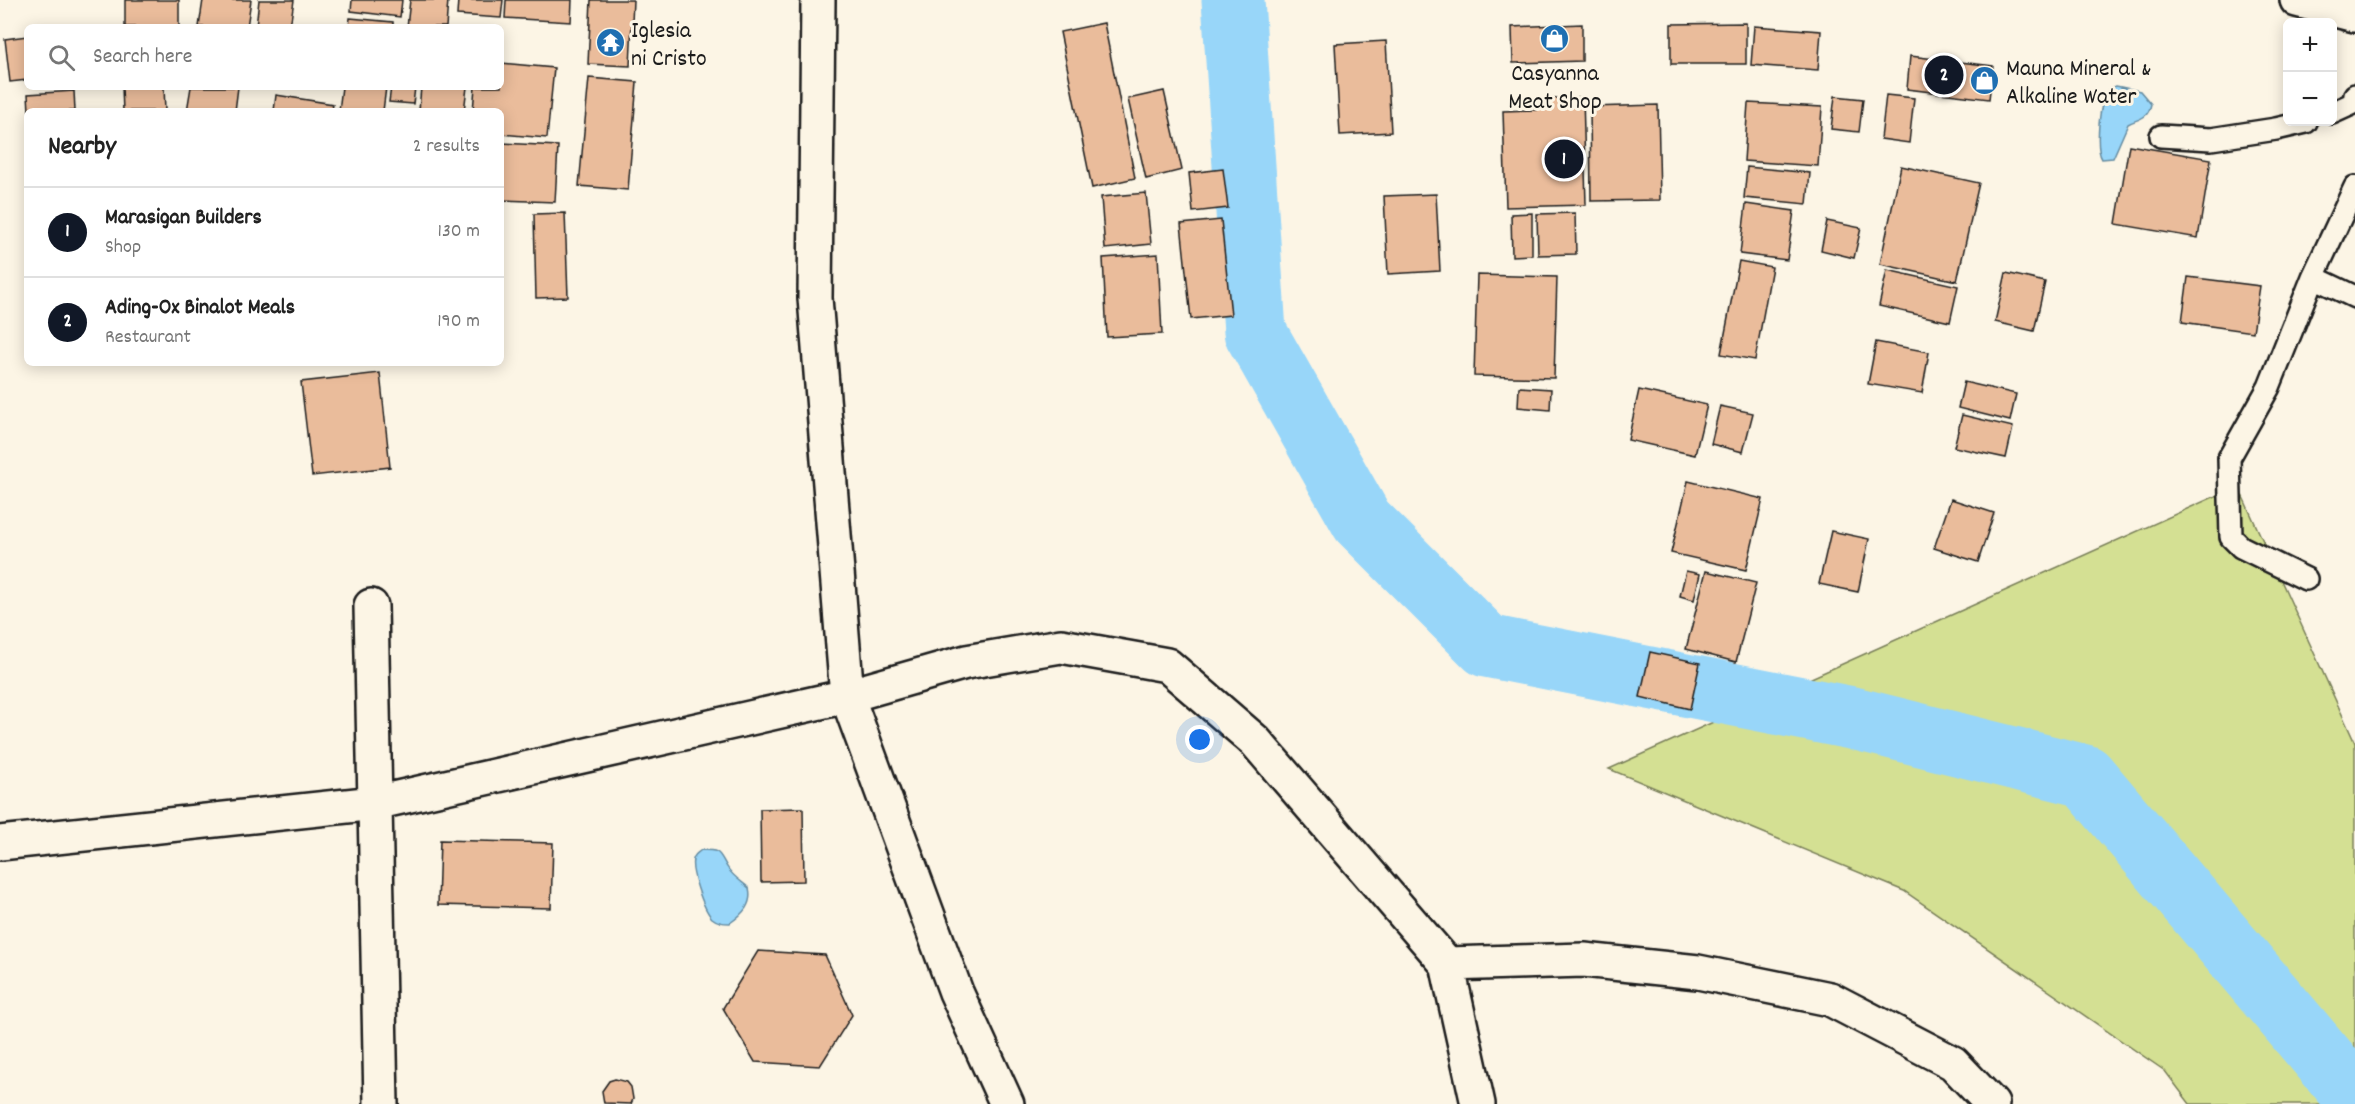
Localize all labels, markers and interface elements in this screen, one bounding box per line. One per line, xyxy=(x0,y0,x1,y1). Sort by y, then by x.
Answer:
place label: Iglesia ni Cristo xyxy=(631,15,707,77)
map controls xyxy=(2283,18,2337,126)
button: + xyxy=(2283,18,2337,72)
shop icon: Casyanna Meat Shop xyxy=(1539,23,1571,55)
search box xyxy=(24,24,504,90)
temple icon: Iglesia ni Cristo xyxy=(594,27,626,59)
icon: search xyxy=(45,41,78,74)
text: Search here xyxy=(93,42,192,73)
pin: 2 xyxy=(1924,52,1964,98)
place label: Mauna Mineral & Alkaline Water xyxy=(2006,53,2152,115)
place label: Casyanna Meat Shop xyxy=(1508,58,1602,120)
shop icon: Mauna Mineral & Alkaline Water xyxy=(1969,65,2001,97)
button: − xyxy=(2283,72,2337,126)
text: Nearby xyxy=(48,129,116,166)
text: 2 results xyxy=(413,133,480,161)
pin: 1 xyxy=(1544,136,1584,182)
text: Marasigan Builders xyxy=(105,203,262,234)
text: 1 xyxy=(65,218,70,246)
text: 130 m xyxy=(438,218,480,246)
text: Shop xyxy=(105,234,141,262)
text: Ading-Ox Binalot Meals xyxy=(105,293,295,324)
text: 2 xyxy=(63,308,72,336)
text: 190 m xyxy=(437,308,480,336)
text: Restaurant xyxy=(105,324,191,352)
your location xyxy=(1185,725,1214,754)

